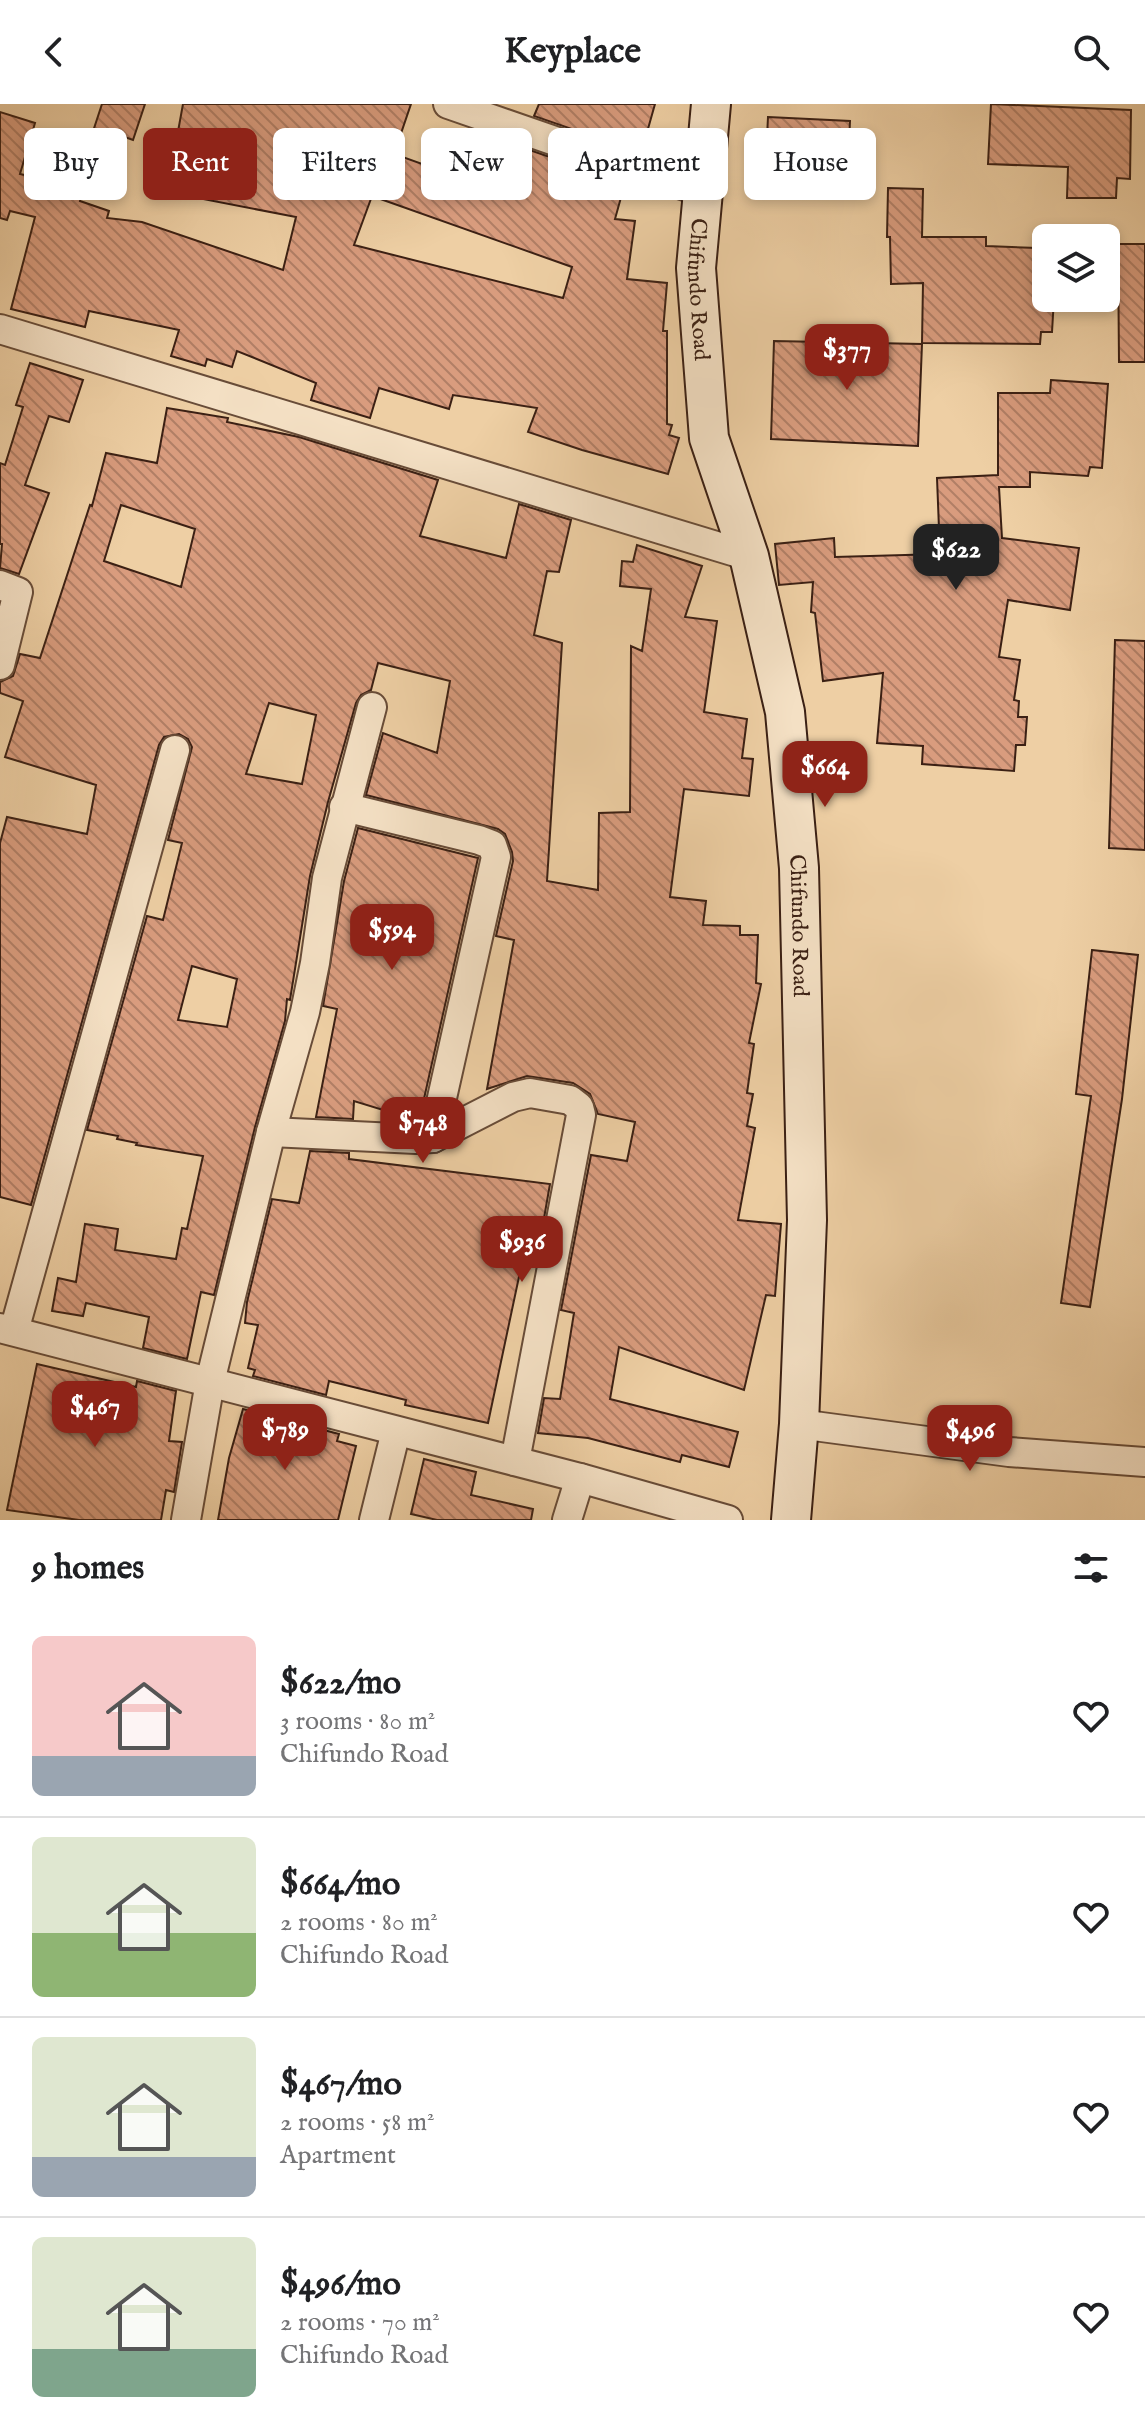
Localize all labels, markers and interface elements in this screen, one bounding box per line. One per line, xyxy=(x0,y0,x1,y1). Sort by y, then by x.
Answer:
text: Keyplace xyxy=(504,29,641,75)
icon: back xyxy=(32,30,76,74)
icon: search xyxy=(1069,30,1113,74)
chip: Buy xyxy=(24,128,127,200)
chip: Rent xyxy=(143,128,257,200)
chip: Filters xyxy=(273,128,405,200)
chip: New xyxy=(421,128,532,200)
chip: Apartment xyxy=(548,128,728,200)
chip: House xyxy=(744,128,876,200)
street label: Chifundo Road xyxy=(680,217,715,362)
map controls xyxy=(1032,224,1120,312)
button: layers xyxy=(1032,224,1120,312)
pin: $377 xyxy=(800,324,894,392)
text: $377 xyxy=(823,333,871,366)
pin: $622 xyxy=(909,524,1003,592)
text: $622 xyxy=(931,533,981,566)
pin: $664 xyxy=(778,741,872,809)
text: $664 xyxy=(800,750,850,783)
street label: Chifundo Road xyxy=(782,853,814,997)
pin: $594 xyxy=(345,904,439,972)
text: $594 xyxy=(368,913,416,946)
pin: $748 xyxy=(376,1097,470,1165)
text: $748 xyxy=(398,1106,448,1139)
pin: $936 xyxy=(475,1216,569,1284)
text: $936 xyxy=(499,1225,545,1258)
pin: $467 xyxy=(48,1381,142,1449)
text: $467 xyxy=(70,1390,120,1423)
pin: $789 xyxy=(238,1404,332,1472)
pin: $496 xyxy=(923,1405,1017,1473)
text: $789 xyxy=(261,1413,309,1446)
text: $496 xyxy=(945,1414,995,1447)
icon: filters xyxy=(1069,1546,1113,1590)
text: 9 homes xyxy=(32,1547,144,1590)
text: $622/mo xyxy=(280,1662,401,1705)
icon: home xyxy=(96,1668,192,1764)
icon: heart xyxy=(1069,1694,1113,1738)
text: 3 rooms · 80 m² xyxy=(280,1705,435,1738)
text: Chifundo Road xyxy=(280,1738,448,1771)
text: $664/mo xyxy=(280,1863,400,1906)
icon: home xyxy=(96,1869,192,1965)
icon: heart xyxy=(1069,1895,1113,1939)
text: 2 rooms · 80 m² xyxy=(280,1906,438,1939)
text: Chifundo Road xyxy=(280,1939,448,1972)
text: $467/mo xyxy=(280,2063,402,2106)
icon: home xyxy=(96,2069,192,2165)
icon: heart xyxy=(1069,2095,1113,2139)
text: 2 rooms · 58 m² xyxy=(280,2106,434,2139)
text: Apartment xyxy=(280,2139,396,2172)
text: $496/mo xyxy=(280,2263,401,2306)
icon: home xyxy=(96,2269,192,2365)
icon: heart xyxy=(1069,2295,1113,2339)
text: 2 rooms · 70 m² xyxy=(280,2306,440,2339)
text: Chifundo Road xyxy=(280,2339,448,2372)

